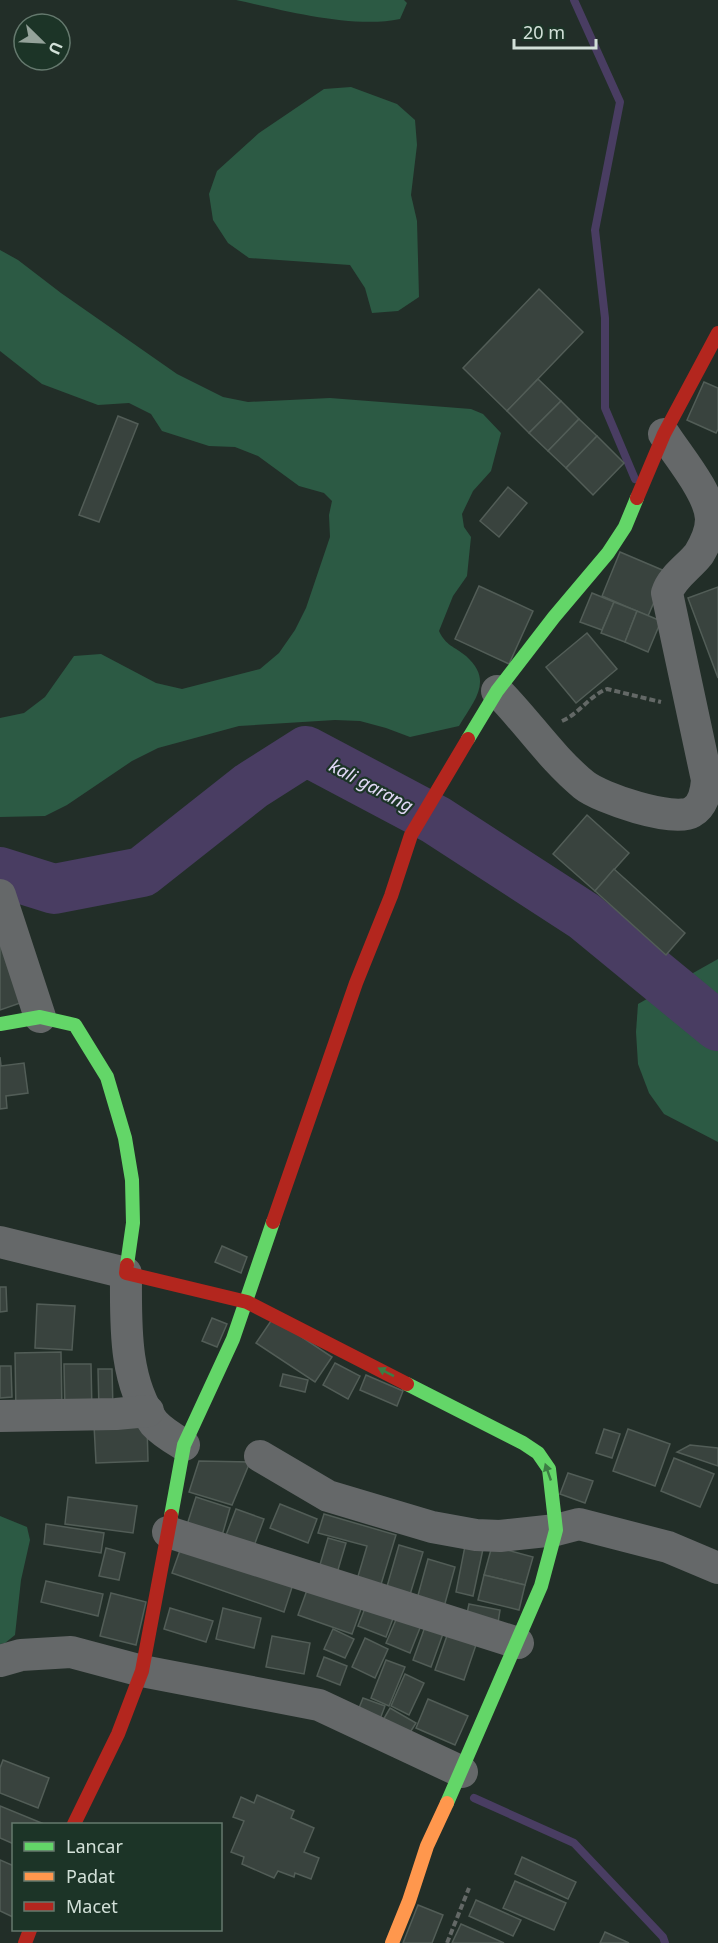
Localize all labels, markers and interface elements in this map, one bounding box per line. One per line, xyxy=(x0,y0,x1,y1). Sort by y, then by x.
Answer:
north arrow xyxy=(12,12,72,72)
scale bar xyxy=(514,12,596,50)
text: 20 m xyxy=(523,20,565,44)
text: U xyxy=(43,38,68,58)
water label: kali garang xyxy=(325,753,418,817)
one-way arrow xyxy=(377,1367,394,1376)
one-way arrow xyxy=(543,1463,552,1481)
legend xyxy=(12,1823,222,1931)
text: Lancar xyxy=(66,1834,123,1858)
text: Padat xyxy=(66,1864,115,1888)
text: Macet xyxy=(66,1894,118,1918)

